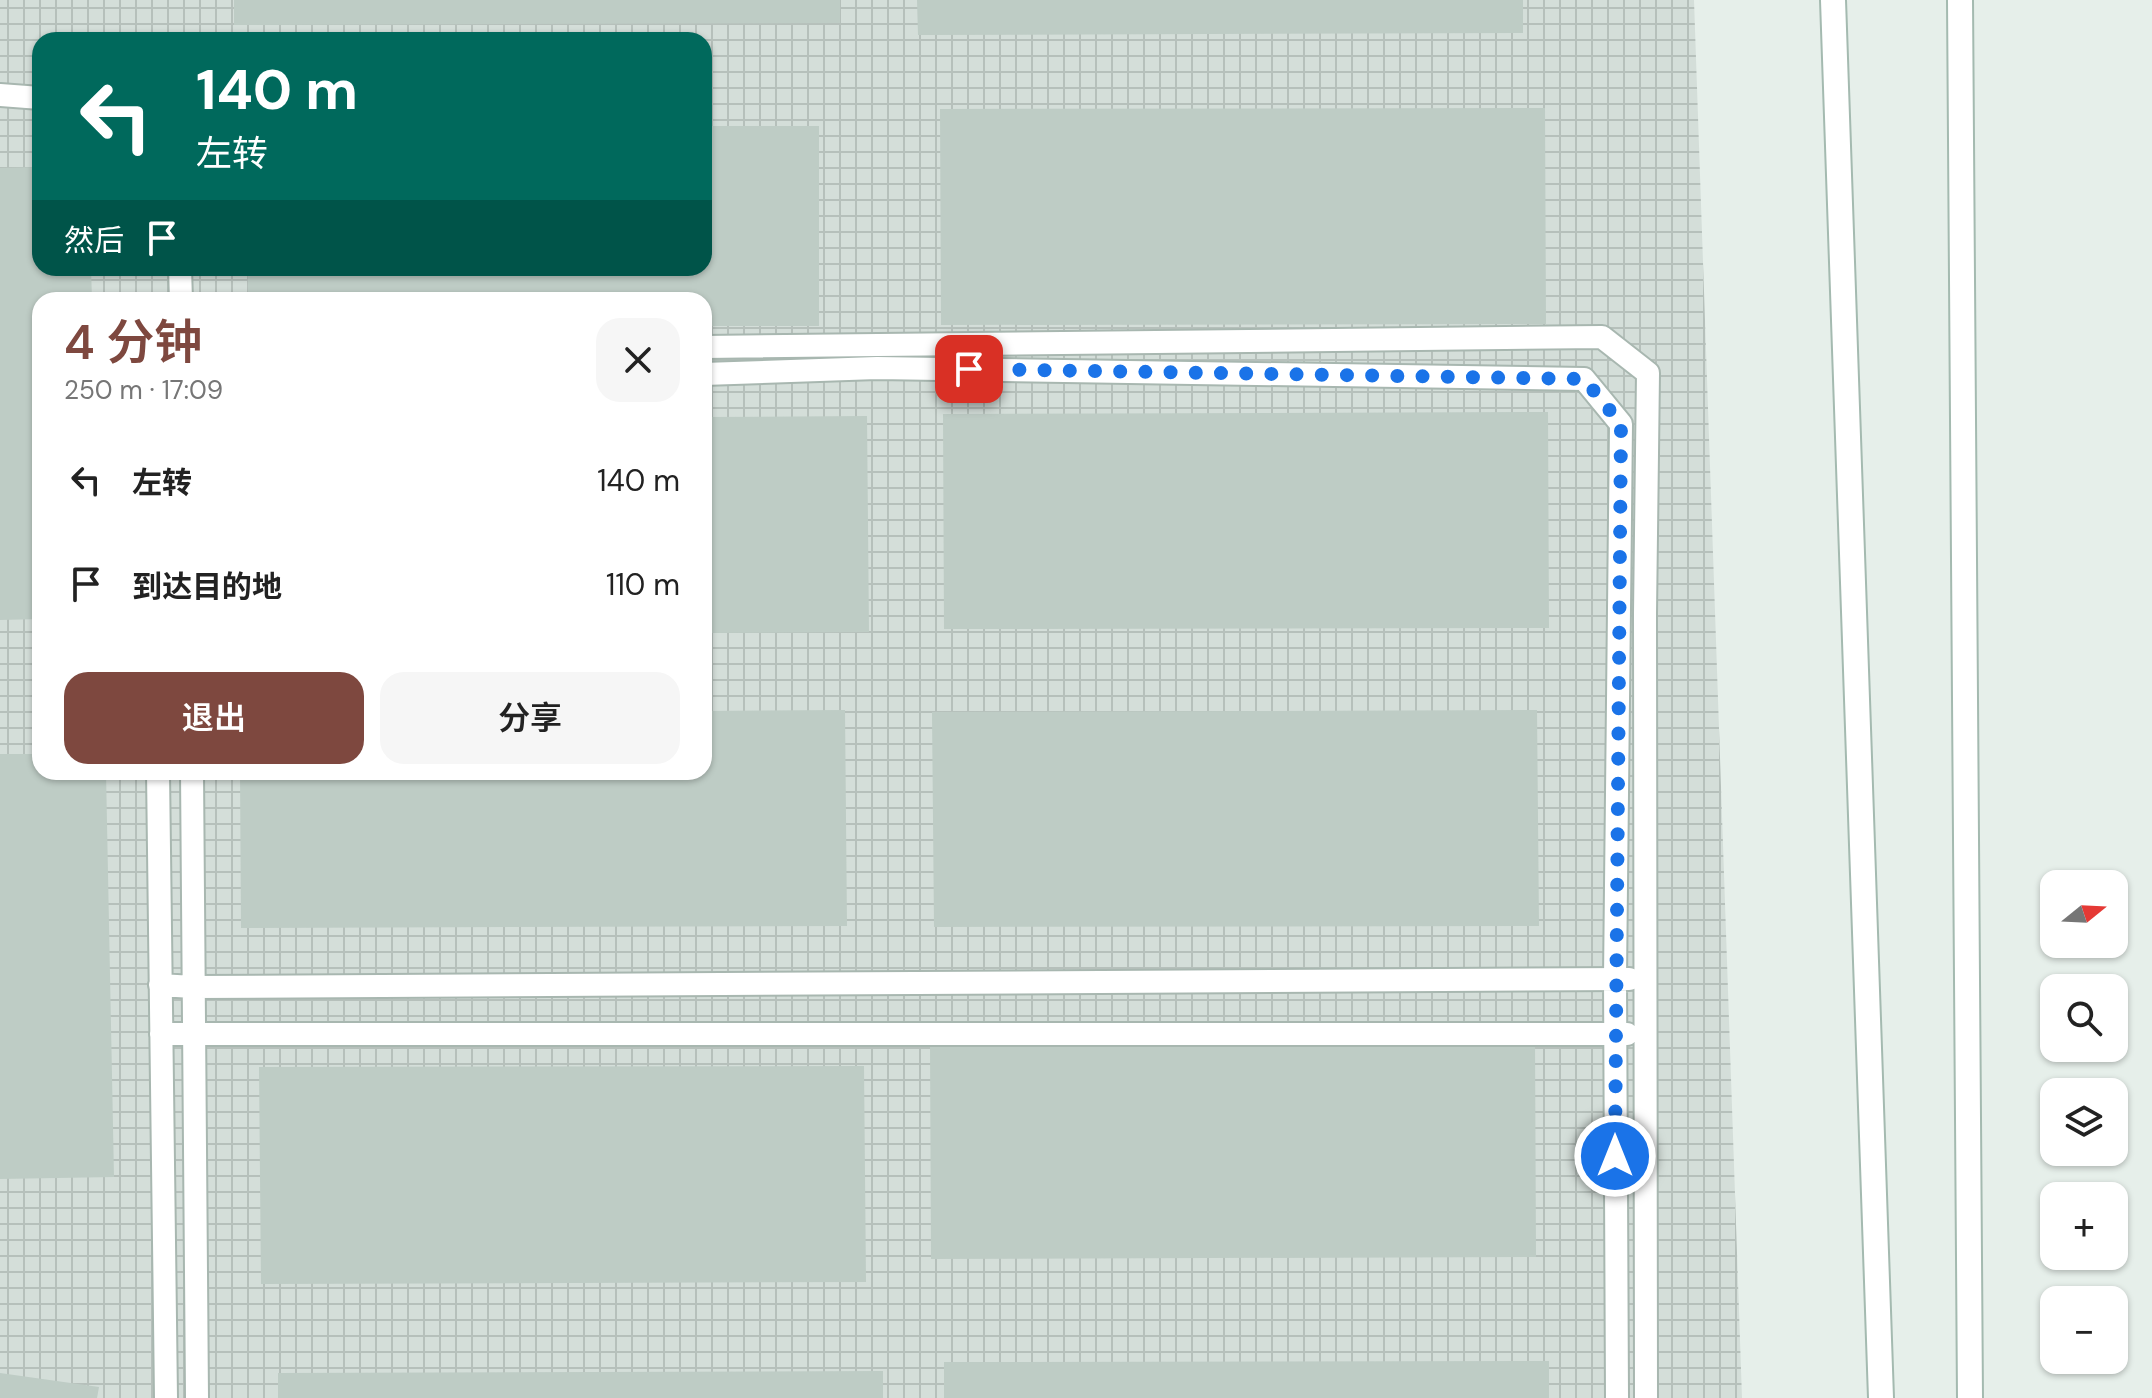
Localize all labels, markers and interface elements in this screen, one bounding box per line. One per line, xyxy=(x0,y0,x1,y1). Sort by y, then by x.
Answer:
text: 140 m xyxy=(196,53,358,126)
icon: left xyxy=(64,64,168,168)
text: 左转 xyxy=(196,130,268,177)
icon: arrive xyxy=(140,216,184,260)
text: 然后 xyxy=(64,221,124,260)
text: 4 分钟 xyxy=(64,311,202,374)
button: close xyxy=(596,318,680,402)
pin xyxy=(935,335,1003,403)
icon: arrive xyxy=(947,347,991,391)
text: 250 m · 17:09 xyxy=(64,373,223,407)
icon: left xyxy=(64,458,108,502)
text: 140 m xyxy=(597,461,680,500)
text: 左转 xyxy=(132,463,192,502)
icon: arrive xyxy=(64,562,108,606)
text: 110 m xyxy=(606,565,680,604)
text: 到达目的地 xyxy=(132,567,282,606)
button: 退出 xyxy=(64,672,364,764)
button: 分享 xyxy=(380,672,680,764)
north arrow xyxy=(2040,870,2128,958)
map controls xyxy=(2040,870,2128,1374)
button: search xyxy=(2040,974,2128,1062)
button: layers xyxy=(2040,1078,2128,1166)
position arrow xyxy=(1573,1114,1657,1198)
button: + xyxy=(2040,1182,2128,1270)
button: − xyxy=(2040,1286,2128,1374)

